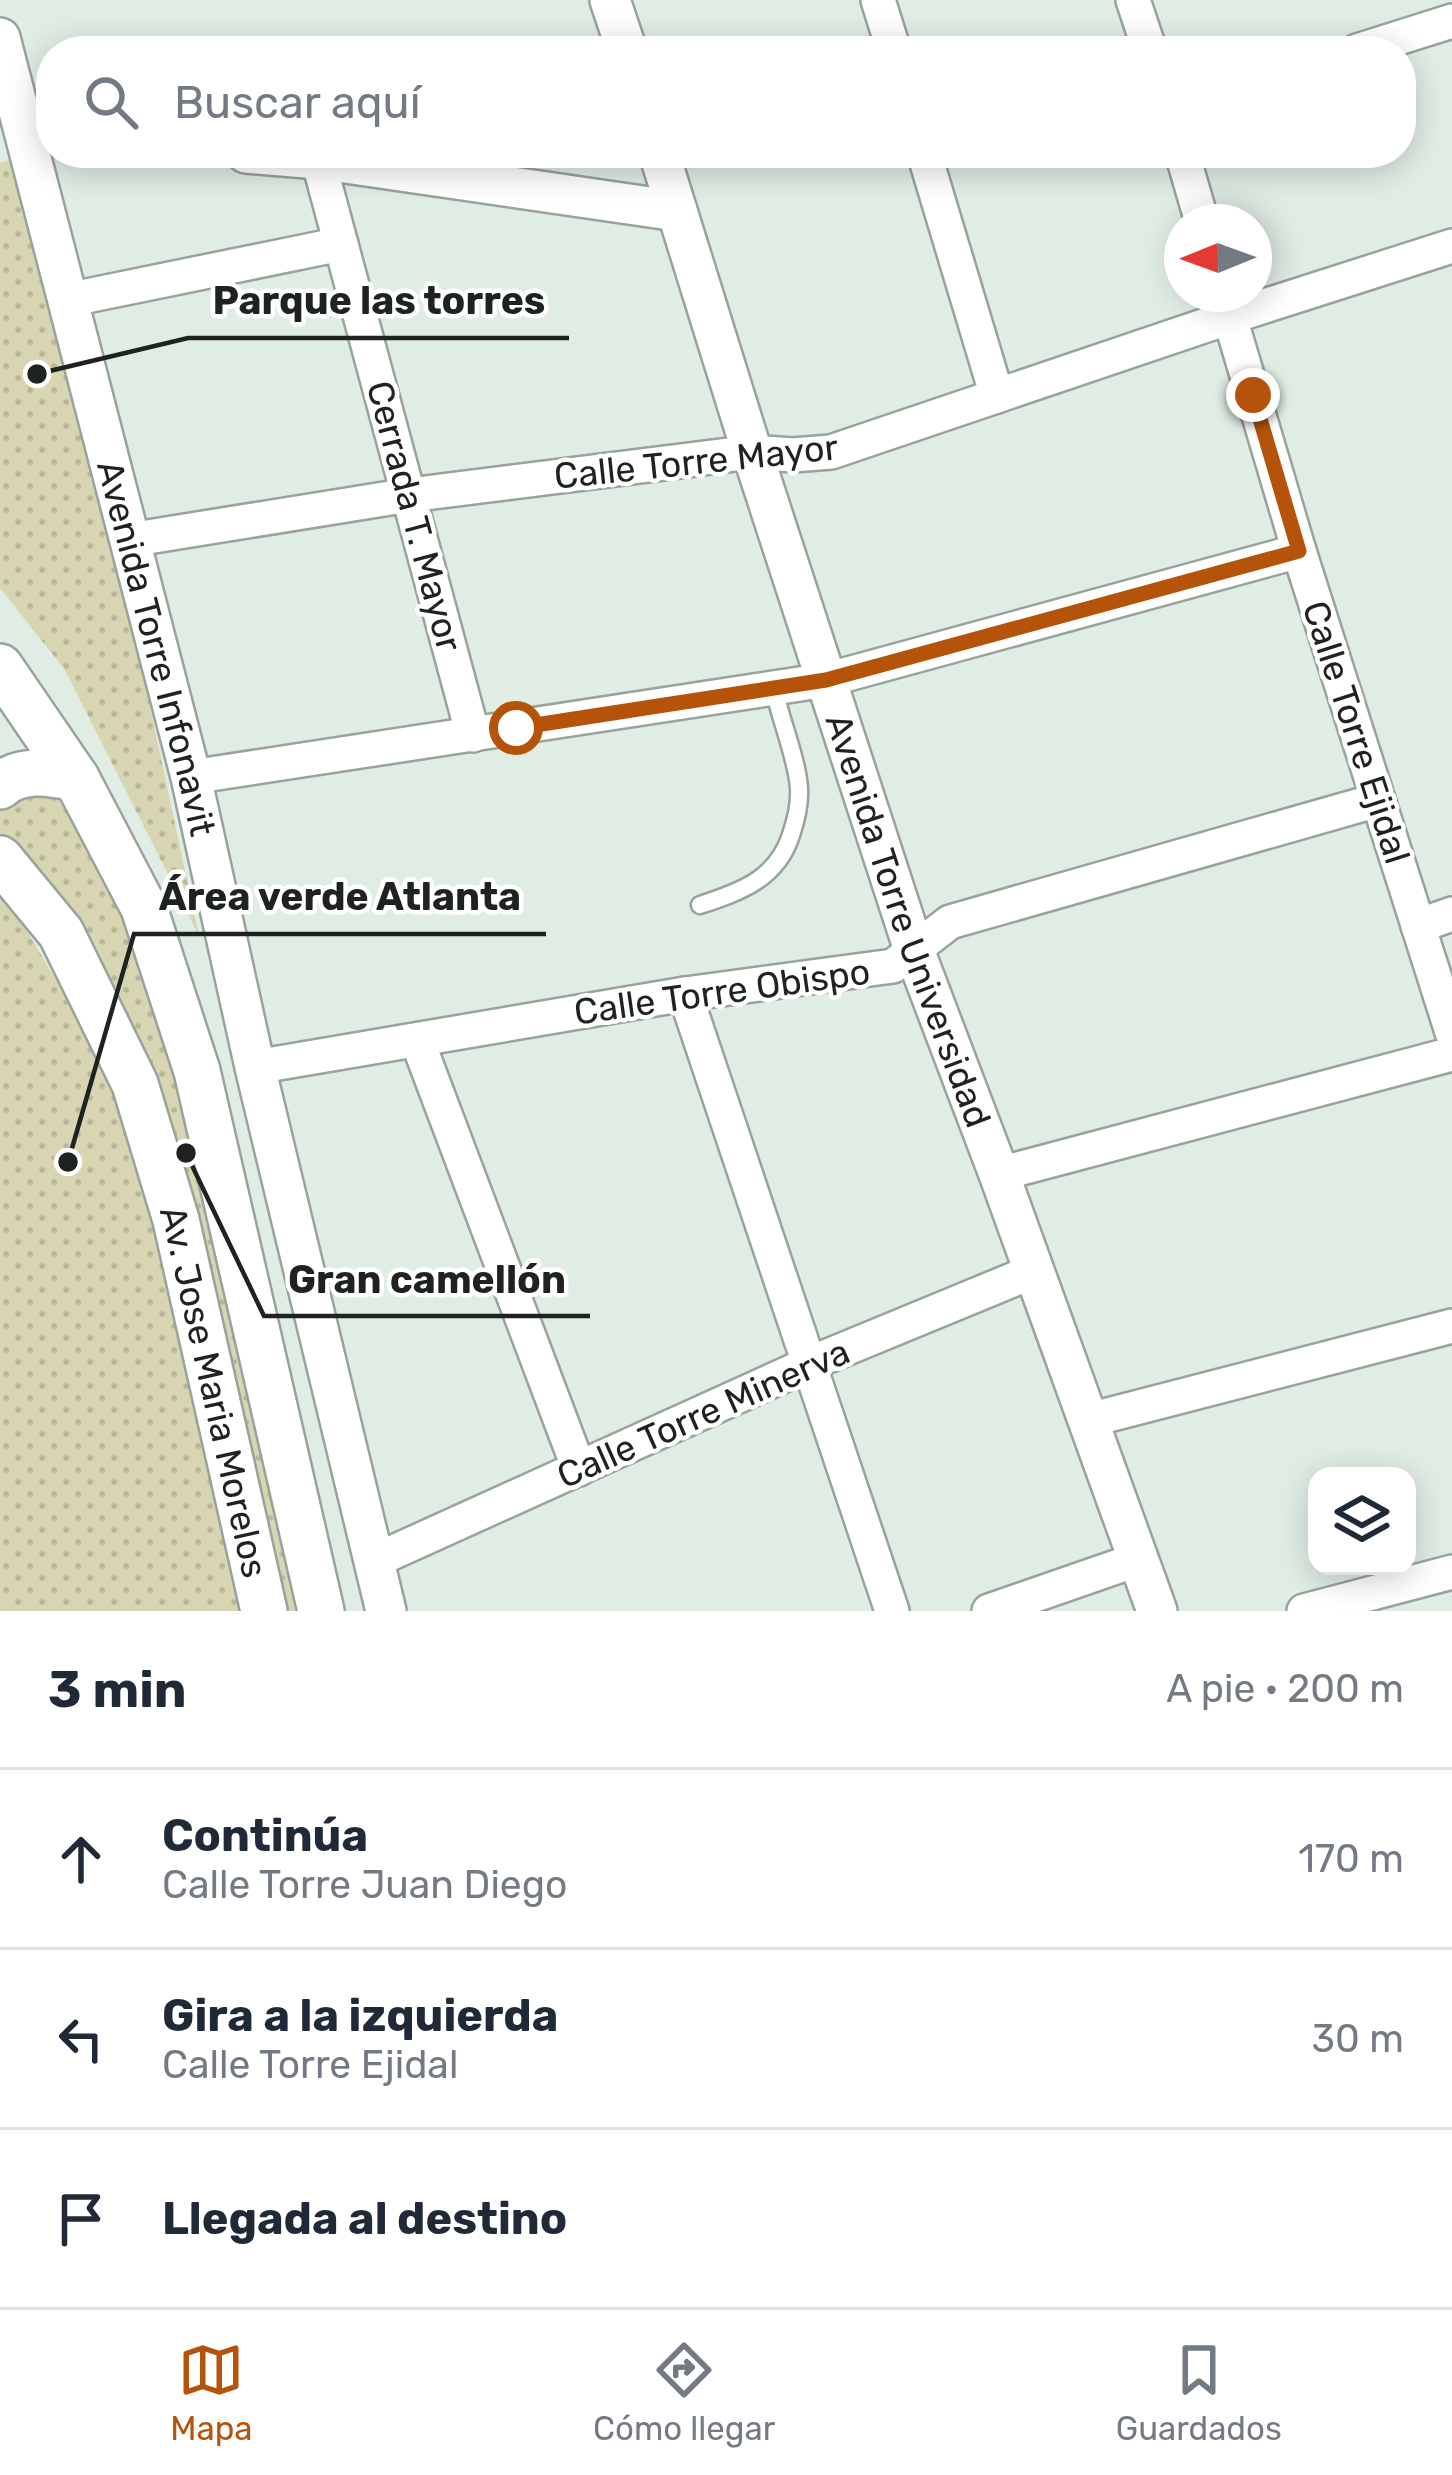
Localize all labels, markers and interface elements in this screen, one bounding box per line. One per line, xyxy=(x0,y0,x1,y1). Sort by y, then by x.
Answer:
search box xyxy=(36,36,1416,168)
icon: search xyxy=(78,69,144,135)
text: Buscar aquí xyxy=(174,76,421,129)
north arrow xyxy=(1164,204,1272,312)
callout: Parque las torres xyxy=(188,263,569,338)
text: Parque las torres xyxy=(213,278,545,324)
route end xyxy=(1226,368,1280,422)
street label: Cerrada T. Mayor xyxy=(358,376,471,656)
street label: Calle Torre Mayor xyxy=(552,425,840,498)
street label: Avenida Torre Infonavit xyxy=(88,456,224,840)
street label: Calle Torre Ejidal xyxy=(1294,595,1419,869)
route start xyxy=(489,701,543,755)
street label: Avenida Torre Universidad xyxy=(817,708,1000,1133)
callout: Área verde Atlanta xyxy=(134,859,546,934)
text: Área verde Atlanta xyxy=(159,874,521,920)
street label: Calle Torre Obispo xyxy=(571,949,873,1034)
street label: Av. Jose Maria Morelos xyxy=(151,1200,277,1582)
callout: Gran camellón xyxy=(264,1241,590,1316)
text: Gran camellón xyxy=(288,1257,566,1303)
street label: Calle Torre Minerva xyxy=(550,1330,856,1497)
map controls xyxy=(1308,1467,1416,1575)
button: layers xyxy=(1308,1467,1416,1575)
text: 3 min xyxy=(48,1659,187,1720)
text: A pie · 200 m xyxy=(1166,1666,1404,1712)
text: Continúa xyxy=(162,1809,368,1862)
icon: ahead xyxy=(48,1826,114,1892)
text: 170 m xyxy=(1298,1836,1404,1882)
text: Calle Torre Juan Diego xyxy=(162,1862,567,1908)
text: Gira a la izquierda xyxy=(162,1989,558,2042)
icon: left xyxy=(48,2006,114,2072)
text: 30 m xyxy=(1312,2016,1404,2062)
text: Calle Torre Ejidal xyxy=(162,2042,458,2088)
icon: arrive xyxy=(48,2186,114,2252)
text: Llegada al destino xyxy=(162,2192,567,2245)
tab: Mapa xyxy=(170,2337,253,2448)
tab: Cómo llegar xyxy=(593,2337,775,2448)
tab: Guardados xyxy=(1116,2337,1282,2448)

